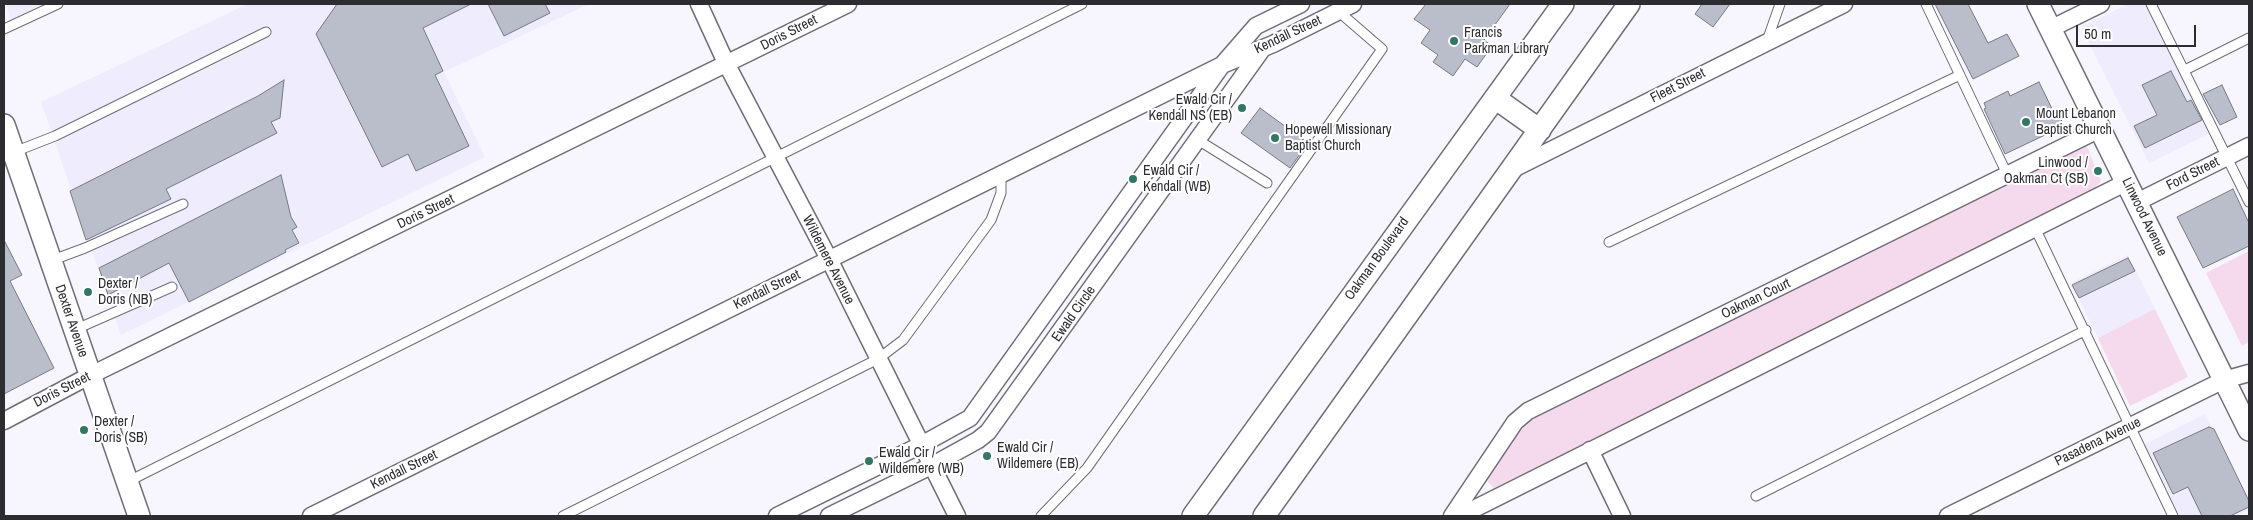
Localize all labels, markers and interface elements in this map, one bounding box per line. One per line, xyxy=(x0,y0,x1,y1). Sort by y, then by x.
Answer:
street label: Doris Street xyxy=(758,12,820,54)
street label: Kendall Street xyxy=(1252,12,1324,58)
scale bar xyxy=(2078,15,2198,47)
text: 50 m xyxy=(2084,23,2111,44)
place label: Francis Parkman Library xyxy=(1464,25,1549,58)
marker: Francis Parkman Library xyxy=(1448,35,1460,47)
street label: Fleet Street xyxy=(1648,65,1708,107)
place label: Ewald Cir / Kendall NS (EB) xyxy=(1148,92,1232,124)
marker: Ewald Cir / Kendall NS (EB) xyxy=(1236,102,1248,114)
place label: Mount Lebanon Baptist Church xyxy=(2036,106,2116,138)
marker: Mount Lebanon Baptist Church xyxy=(2020,116,2032,128)
place label: Hopewell Missionary Baptist Church xyxy=(1285,122,1392,154)
marker: Hopewell Missionary Baptist Church xyxy=(1269,132,1281,144)
street label: Ford Street xyxy=(2164,154,2222,194)
place label: Linwood / Oakman Ct (SB) xyxy=(2004,155,2088,188)
place label: Ewald Cir / Kendall (WB) xyxy=(1143,163,1211,196)
marker: Linwood / Oakman Ct (SB) xyxy=(2092,165,2104,177)
marker: Ewald Cir / Kendall (WB) xyxy=(1127,173,1139,185)
street label: Linwood Avenue xyxy=(2118,175,2170,259)
street label: Doris Street xyxy=(395,191,457,233)
street label: Wildemere Avenue xyxy=(798,213,858,307)
street label: Oakman Boulevard xyxy=(1341,214,1413,304)
street label: Kendall Street xyxy=(731,267,803,313)
street label: Oakman Court xyxy=(1719,275,1793,323)
place label: Dexter / Doris (NB) xyxy=(98,276,152,308)
street label: Dexter Avenue xyxy=(51,282,91,360)
street label: Ewald Circle xyxy=(1049,283,1099,345)
marker: Dexter / Doris (NB) xyxy=(82,286,94,298)
street label: Doris Street xyxy=(31,369,93,411)
place label: Dexter / Doris (SB) xyxy=(94,414,148,447)
street label: Pasadena Avenue xyxy=(2052,414,2144,470)
marker: Dexter / Doris (SB) xyxy=(78,424,90,436)
place label: Ewald Cir / Wildemere (EB) xyxy=(997,440,1079,472)
place label: Ewald Cir / Wildemere (WB) xyxy=(879,445,964,478)
street label: Kendall Street xyxy=(368,447,440,493)
marker: Ewald Cir / Wildemere (EB) xyxy=(981,450,993,462)
marker: Ewald Cir / Wildemere (WB) xyxy=(863,455,875,467)

